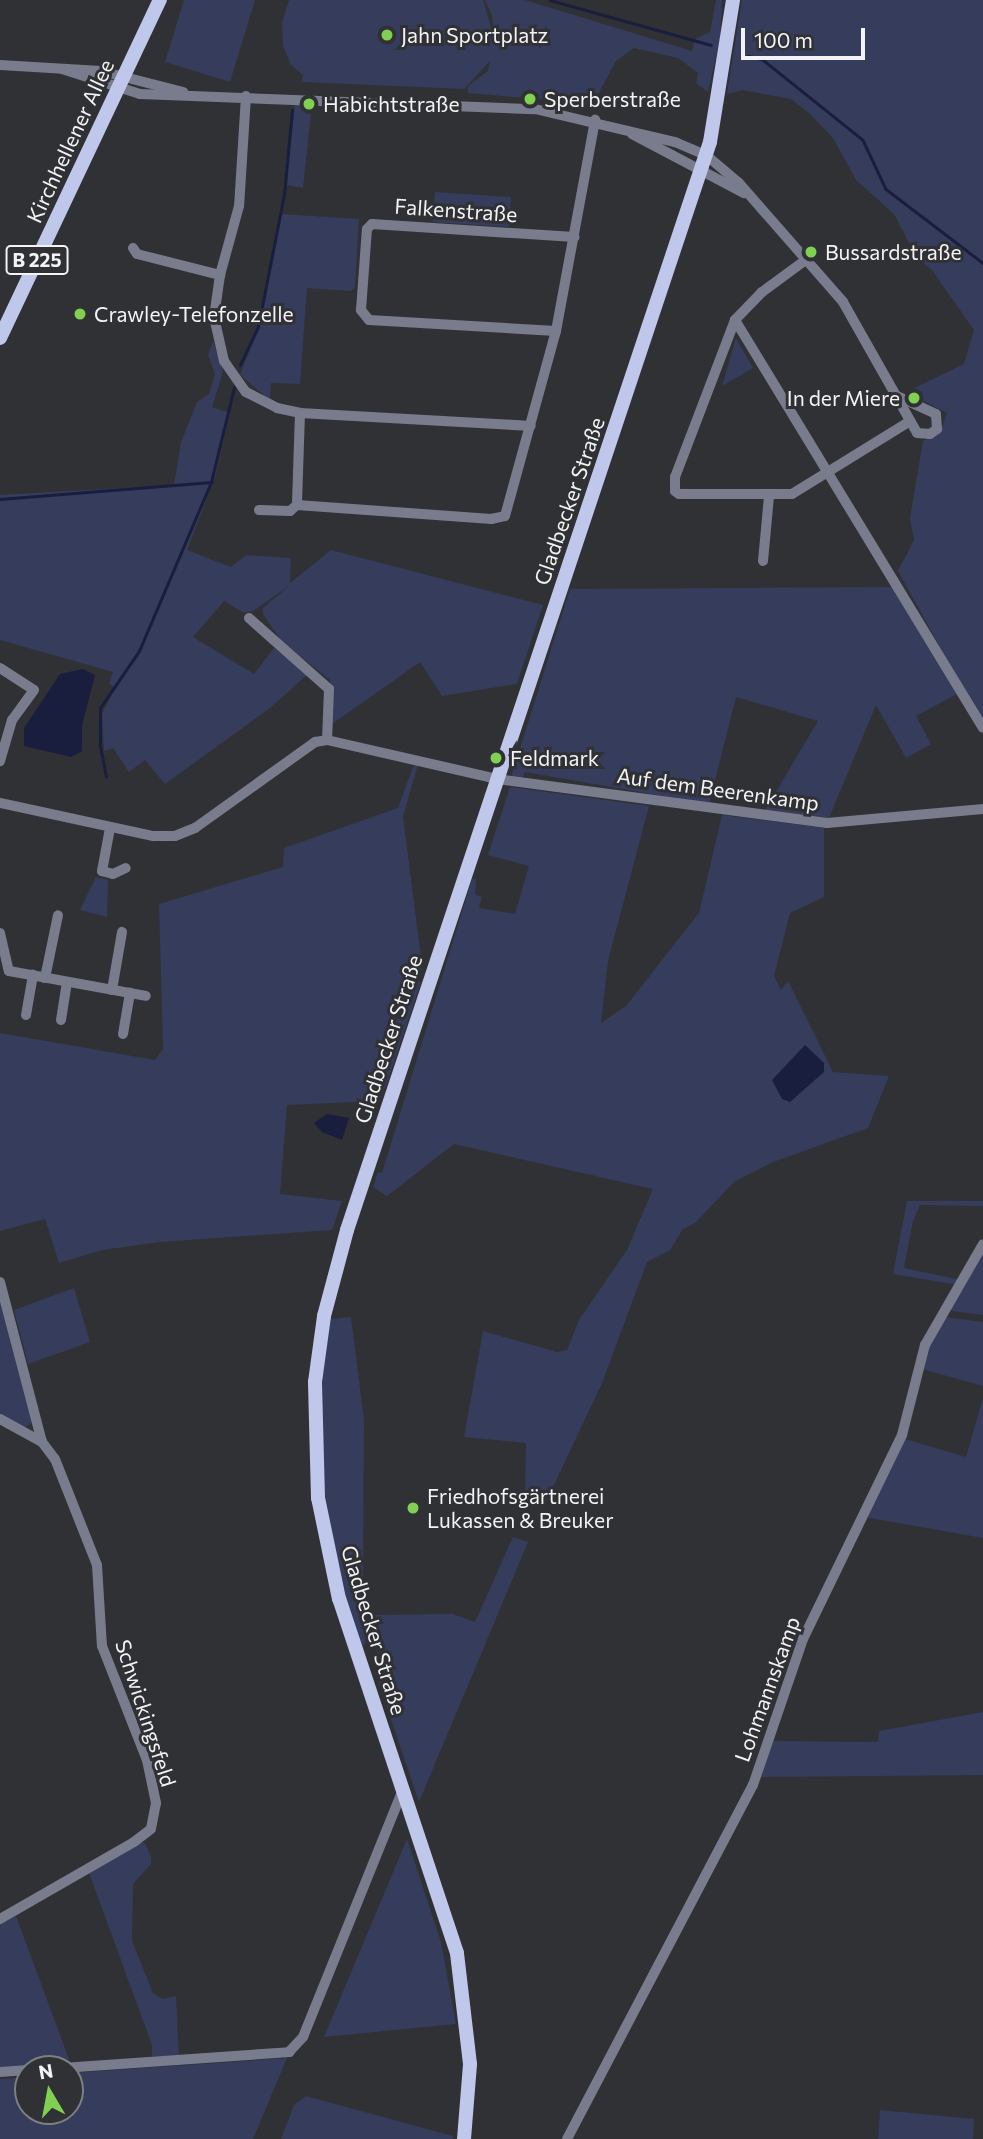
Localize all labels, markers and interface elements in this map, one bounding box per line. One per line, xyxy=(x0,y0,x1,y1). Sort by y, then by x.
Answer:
scale bar xyxy=(745,14,869,58)
place label: Jahn Sportplatz xyxy=(401,22,548,48)
marker: Jahn Sportplatz xyxy=(379,27,395,43)
text: 100 m xyxy=(754,27,813,52)
street label: Kirchhellener Allee xyxy=(21,55,119,227)
place label: Sperberstraße xyxy=(544,86,681,112)
place label: Habichtstraße xyxy=(323,91,460,117)
marker: Sperberstraße xyxy=(522,91,538,107)
marker: Habichtstraße xyxy=(301,96,317,112)
street label: Falkenstraße xyxy=(394,193,518,227)
place label: Bussardstraße xyxy=(825,239,962,265)
road number: B 225 xyxy=(5,244,68,276)
marker: Bussardstraße xyxy=(803,244,819,260)
place label: Crawley-Telefonzelle xyxy=(94,301,294,327)
marker: Crawley-Telefonzelle xyxy=(72,306,88,322)
place label: In der Miere xyxy=(787,385,900,411)
marker: In der Miere xyxy=(906,390,922,406)
street label: Gladbecker Straße xyxy=(528,414,610,588)
place label: Feldmark xyxy=(510,745,599,771)
marker: Feldmark xyxy=(488,750,504,766)
street label: Auf dem Beerenkamp xyxy=(615,762,821,816)
street label: Gladbecker Straße xyxy=(349,952,427,1126)
place label: Friedhofsgärtnerei Lukassen & Breuker xyxy=(427,1483,614,1533)
marker: Friedhofsgärtnerei Lukassen & Breuker xyxy=(405,1500,421,1516)
street label: Gladbecker Straße xyxy=(336,1542,412,1718)
street label: Lohmannskamp xyxy=(729,1613,805,1765)
street label: Schwickingsfeld xyxy=(110,1636,182,1790)
north arrow xyxy=(14,2055,84,2125)
text: N xyxy=(37,2058,55,2083)

